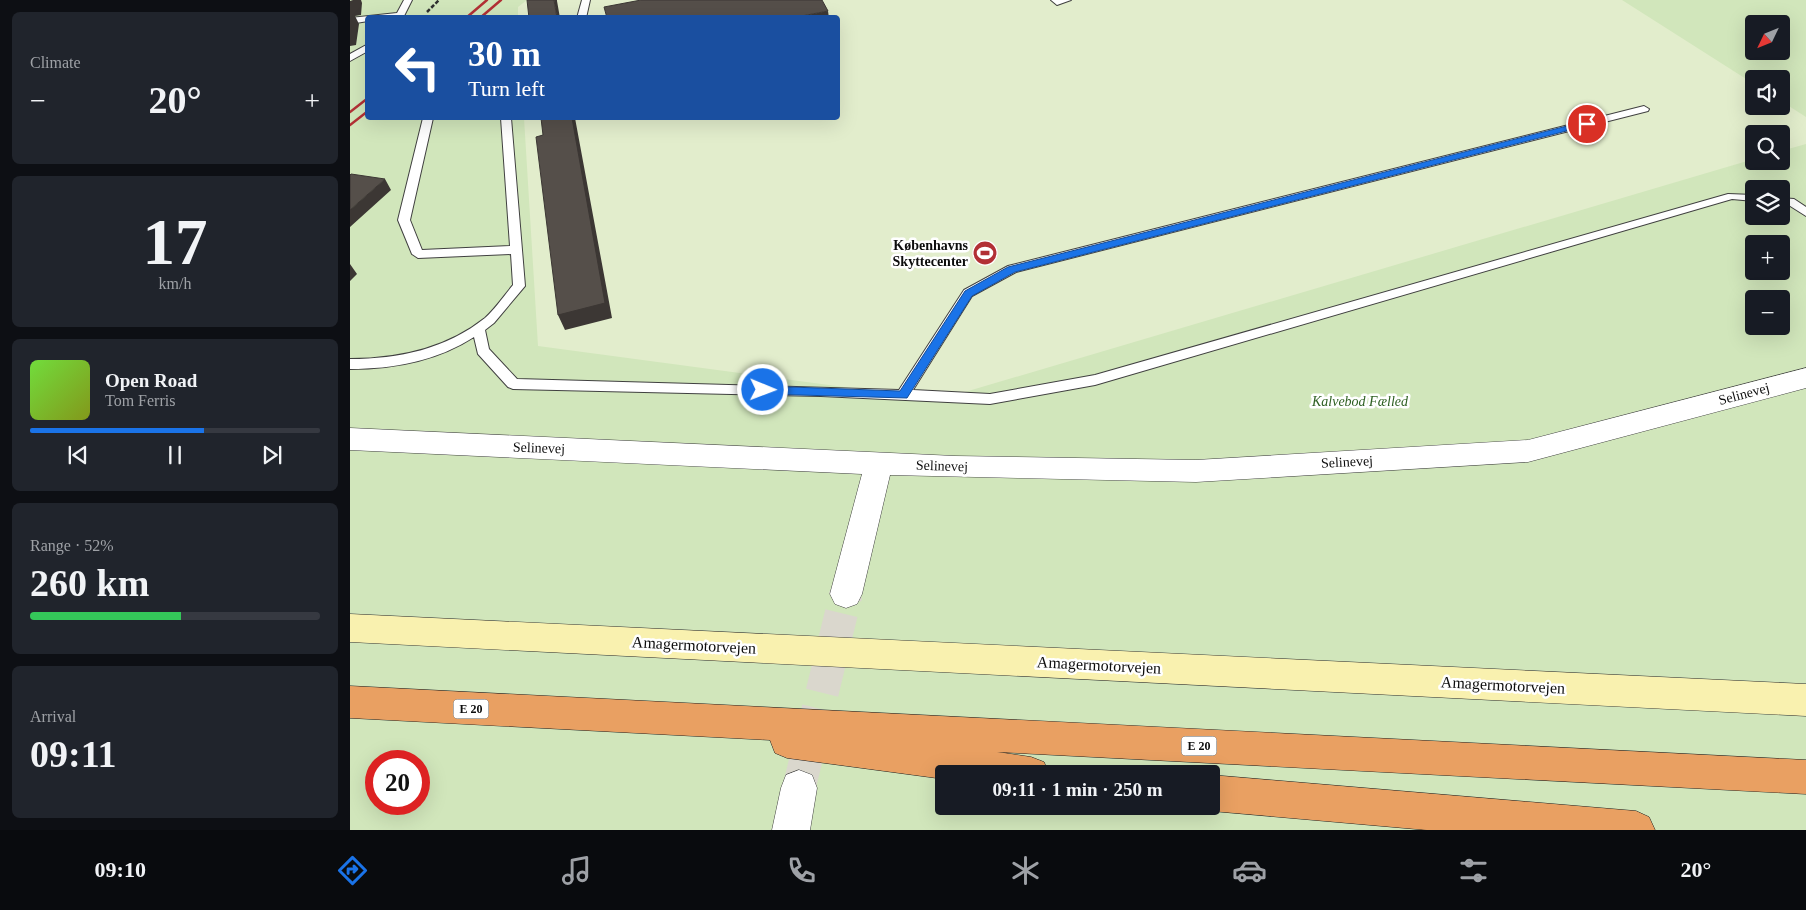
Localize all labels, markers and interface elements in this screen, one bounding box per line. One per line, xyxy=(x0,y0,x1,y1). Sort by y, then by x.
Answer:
north arrow xyxy=(1745,15,1790,60)
map controls xyxy=(1745,15,1790,335)
icon: left xyxy=(385,35,450,100)
text: 30 m xyxy=(468,35,541,74)
text: Climate xyxy=(30,54,81,71)
button: sound xyxy=(1745,70,1790,115)
text: Turn left xyxy=(468,76,545,101)
text: 20° xyxy=(148,79,202,121)
text: − xyxy=(30,85,46,116)
text: + xyxy=(304,85,320,116)
pin xyxy=(1566,103,1608,145)
icon: arrive xyxy=(1573,110,1601,138)
button: search xyxy=(1745,125,1790,170)
button: layers xyxy=(1745,180,1790,225)
text: 17 xyxy=(143,206,208,278)
button: + xyxy=(1745,235,1790,280)
place label: Københavns Skyttecenter xyxy=(893,238,969,269)
sports icon: Københavns Skyttecenter xyxy=(972,240,998,266)
text: km/h xyxy=(159,275,191,292)
button: − xyxy=(1745,290,1790,335)
position arrow xyxy=(736,363,788,415)
text: Open Road xyxy=(105,370,197,391)
street label: Selinevej xyxy=(1717,380,1771,408)
text: Tom Ferris xyxy=(105,392,175,409)
park label: Kalvebod Fælled xyxy=(1311,394,1409,409)
street label: Selinevej xyxy=(513,440,565,456)
icon: previous xyxy=(64,441,92,469)
icon: pause xyxy=(161,441,189,469)
icon: next xyxy=(258,441,286,469)
street label: Selinevej xyxy=(1321,453,1373,471)
street label: Selinevej xyxy=(916,458,968,474)
text: Range · 52% xyxy=(30,537,114,554)
text: 260 km xyxy=(30,562,149,604)
street label: Amagermotorvejen xyxy=(631,633,757,658)
street label: Amagermotorvejen xyxy=(1036,653,1162,678)
street label: Amagermotorvejen xyxy=(1440,673,1566,698)
road number: E 20 xyxy=(454,700,488,719)
text: Arrival xyxy=(30,708,76,725)
text: 09:11 xyxy=(30,733,117,775)
road number: E 20 xyxy=(1182,736,1216,756)
speed limit sign: 20 xyxy=(365,750,430,815)
text: 09:11 · 1 min · 250 m xyxy=(993,779,1162,800)
icon: directions xyxy=(335,853,370,888)
icon: music xyxy=(559,853,594,888)
icon: phone xyxy=(784,853,819,888)
icon: climate xyxy=(1008,853,1043,888)
icon: car xyxy=(1232,853,1267,888)
icon: filters xyxy=(1456,853,1491,888)
text: 09:10 xyxy=(95,857,146,882)
text: 20° xyxy=(1680,857,1711,882)

